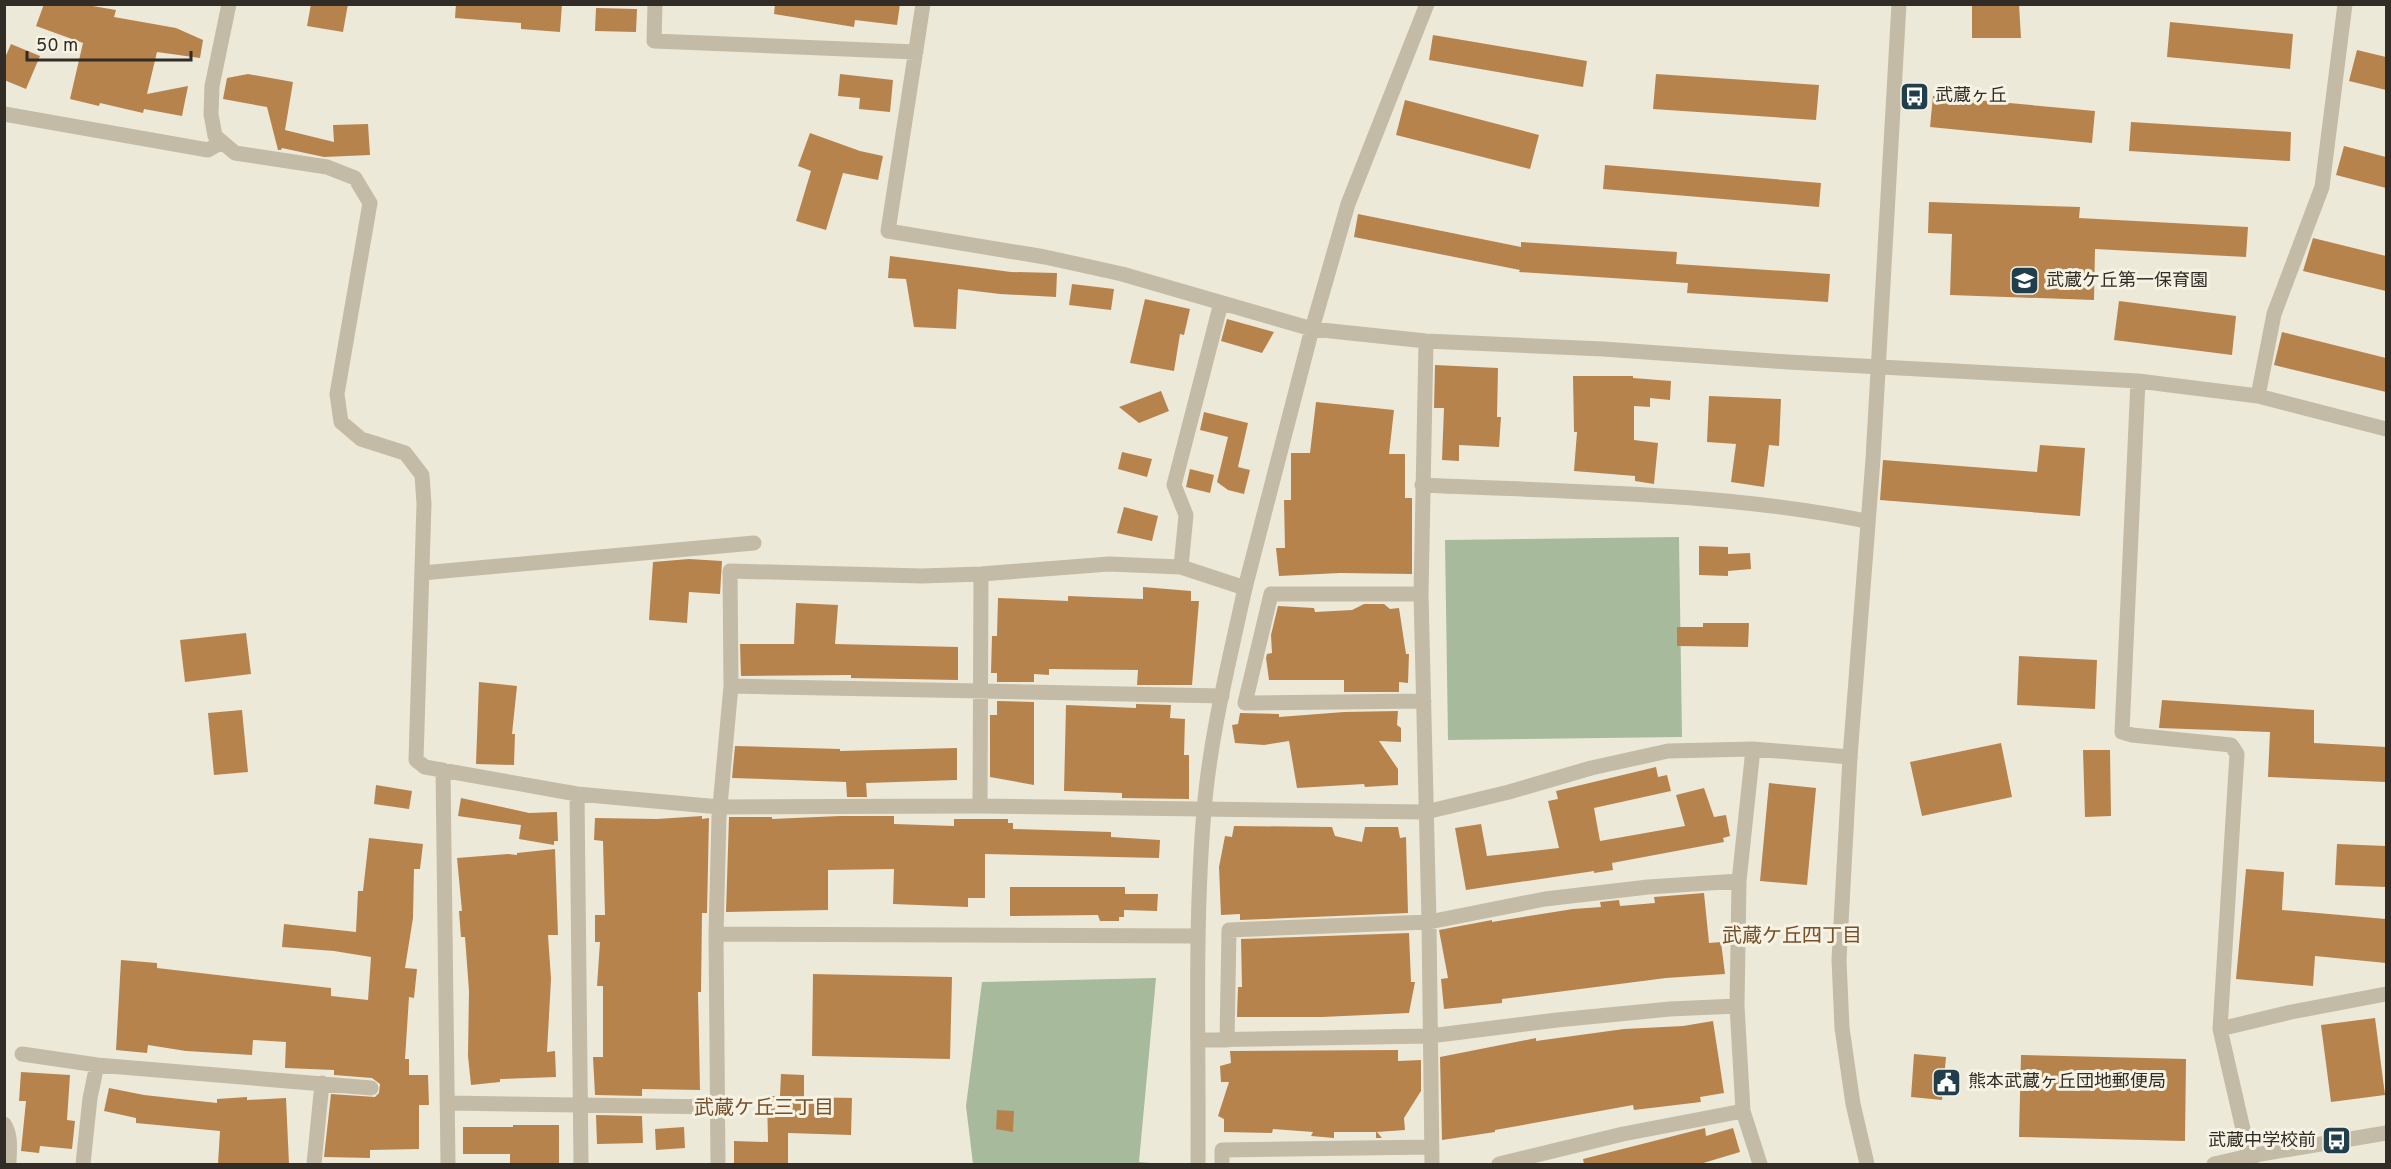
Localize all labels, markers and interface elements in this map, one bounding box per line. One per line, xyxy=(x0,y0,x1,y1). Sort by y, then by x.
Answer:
scale bar xyxy=(27,24,190,62)
text: 50 m xyxy=(36,35,78,58)
bus stop icon: 武蔵ヶ丘 xyxy=(1898,80,1930,112)
place label: 武蔵ヶ丘 xyxy=(1935,85,2007,108)
school or university icon: 武蔵ケ丘第一保育園 xyxy=(2009,265,2041,297)
place label: 武蔵ケ丘第一保育園 xyxy=(2046,270,2208,293)
district label: 武蔵ケ丘四丁目 xyxy=(1722,924,1862,950)
public building icon: 熊本武蔵ヶ丘団地郵便局 xyxy=(1931,1066,1963,1098)
place label: 熊本武蔵ヶ丘団地郵便局 xyxy=(1968,1071,2166,1094)
district label: 武蔵ケ丘三丁目 xyxy=(694,1096,834,1122)
bus stop icon: 武蔵中学校前 xyxy=(2321,1125,2353,1157)
place label: 武蔵中学校前 xyxy=(2208,1130,2316,1153)

